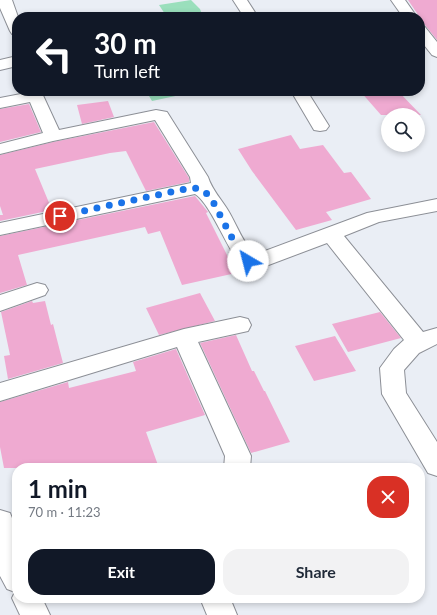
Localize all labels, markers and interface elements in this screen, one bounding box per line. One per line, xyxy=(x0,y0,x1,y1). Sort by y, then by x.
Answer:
text: 30 m xyxy=(94,26,157,60)
icon: left xyxy=(28,28,80,80)
text: Turn left xyxy=(94,60,160,82)
map controls xyxy=(381,108,425,152)
button: search xyxy=(381,108,425,152)
pin xyxy=(43,199,77,233)
icon: arrive xyxy=(49,205,71,227)
position arrow xyxy=(227,240,269,282)
text: 1 min xyxy=(28,474,88,503)
button: close xyxy=(367,476,409,518)
text: 70 m · 11:23 xyxy=(28,504,101,520)
button: Exit xyxy=(28,549,215,595)
button: Share xyxy=(223,549,409,595)

